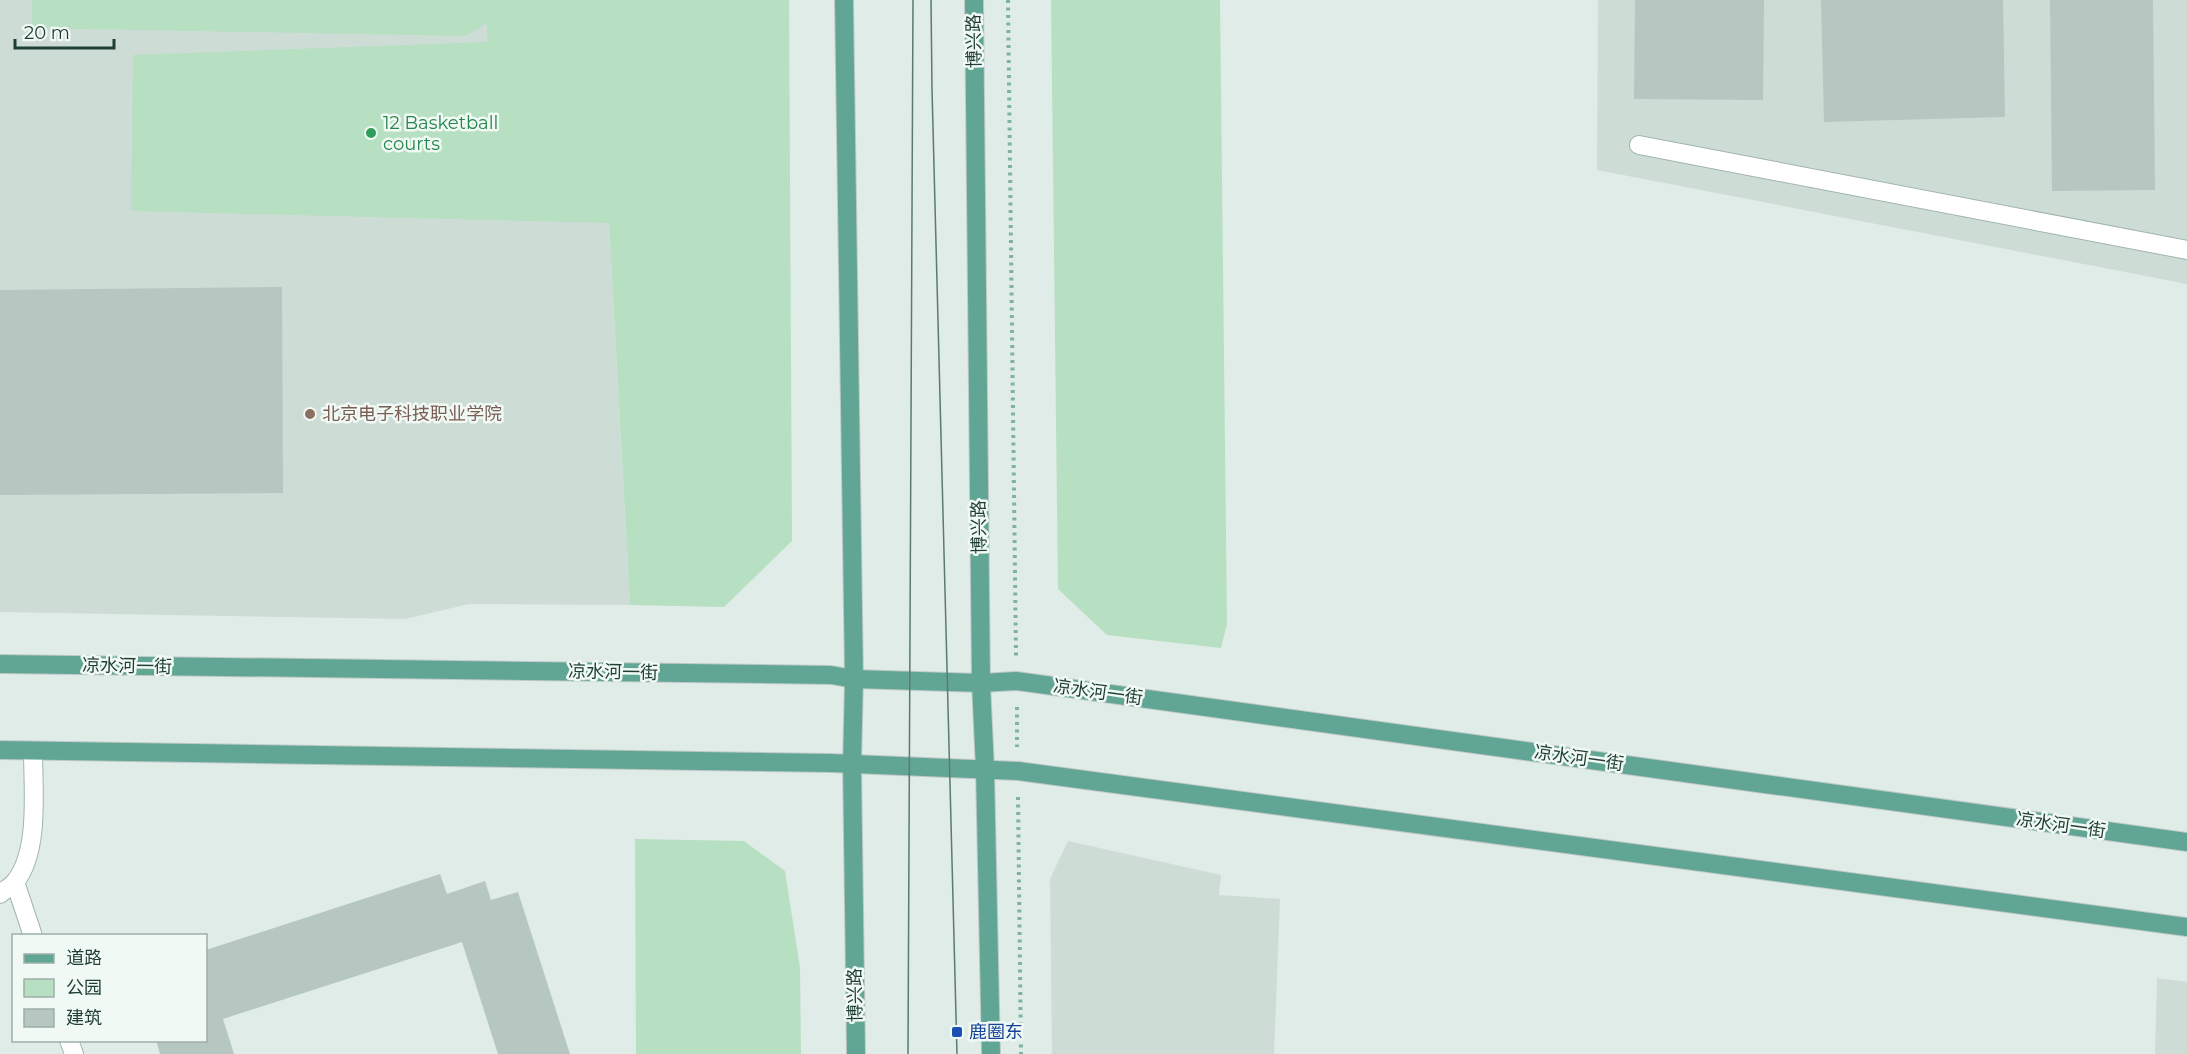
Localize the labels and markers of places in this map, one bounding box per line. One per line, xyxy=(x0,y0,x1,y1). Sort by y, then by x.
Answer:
place label: 12 Basketball courts xyxy=(383,112,498,155)
marker: 12 Basketball courts xyxy=(364,126,378,140)
place label: 北京电子科技职业学院 xyxy=(322,403,502,425)
marker: 北京电子科技职业学院 xyxy=(303,407,317,421)
place label: 鹿圈东 xyxy=(969,1021,1023,1043)
marker: 鹿圈东 xyxy=(950,1025,964,1039)

